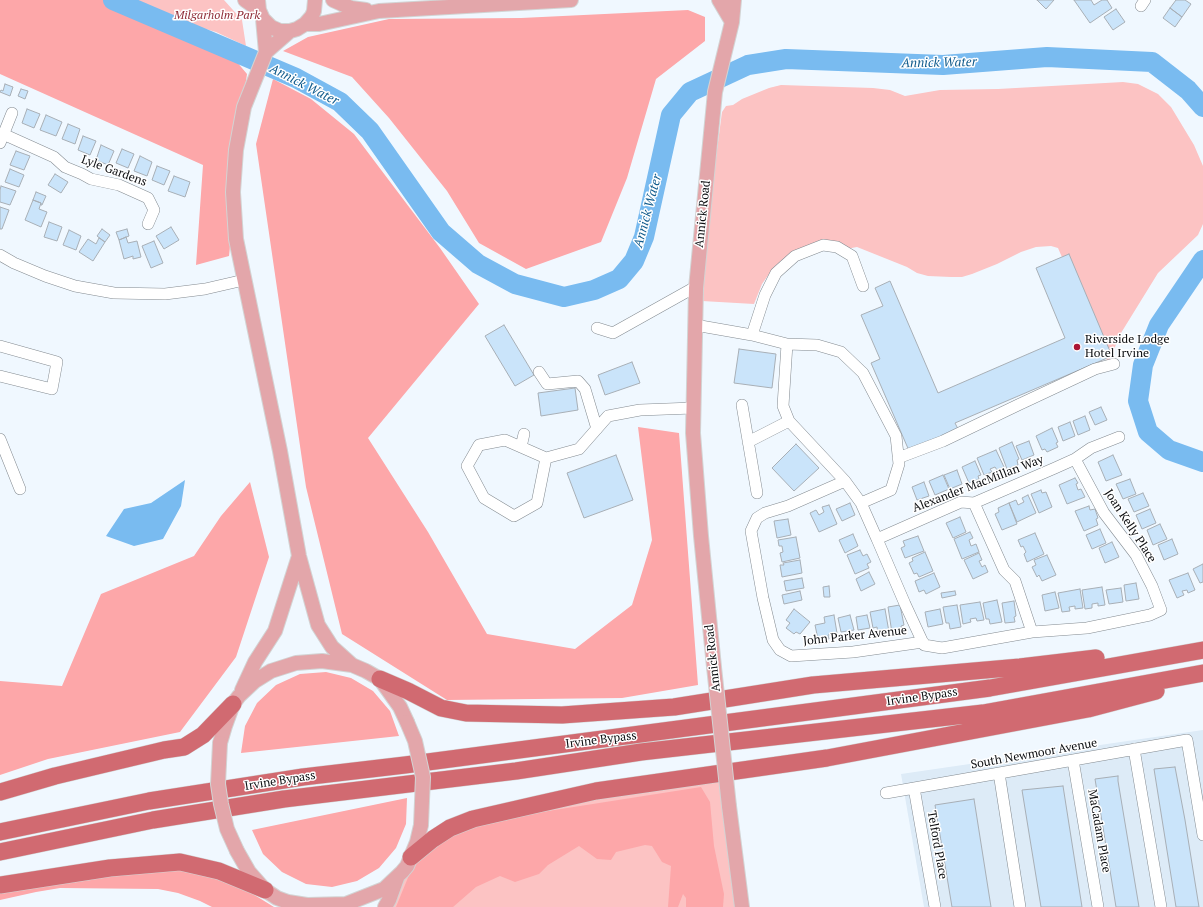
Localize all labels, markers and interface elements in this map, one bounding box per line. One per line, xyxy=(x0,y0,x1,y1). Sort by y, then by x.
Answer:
park label: Milgarholm Park xyxy=(174,9,260,23)
water label: Annick Water xyxy=(901,55,977,71)
water label: Annick Water xyxy=(267,61,341,109)
street label: Lyle Gardens xyxy=(79,153,149,189)
water label: Annick Water xyxy=(631,173,665,249)
street label: Annick Road xyxy=(692,180,714,248)
place label: Riverside Lodge Hotel Irvine xyxy=(1085,333,1169,361)
marker: Riverside Lodge Hotel Irvine xyxy=(1072,342,1082,352)
street label: Alexander MacMillan Way xyxy=(910,452,1046,516)
street label: Joan Kelly Place xyxy=(1101,487,1159,565)
street label: John Parker Avenue xyxy=(802,623,908,649)
street label: Annick Road xyxy=(702,624,724,692)
street label: Irvine Bypass xyxy=(886,685,958,709)
street label: Irvine Bypass xyxy=(565,728,637,752)
street label: South Newmoor Avenue xyxy=(970,736,1098,772)
street label: Irvine Bypass xyxy=(244,768,316,794)
street label: MaCadam Place xyxy=(1085,788,1113,874)
street label: Telford Place xyxy=(924,810,950,880)

